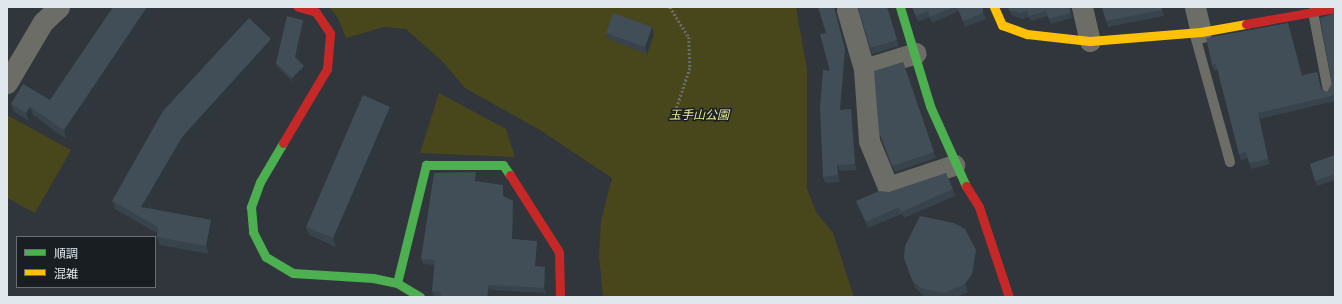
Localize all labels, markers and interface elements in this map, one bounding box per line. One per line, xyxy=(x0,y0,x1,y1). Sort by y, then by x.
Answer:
park label: 玉手山公園 xyxy=(669,109,729,123)
legend xyxy=(16,236,156,288)
text: 順調 xyxy=(54,247,78,261)
text: 混雑 xyxy=(54,267,78,281)

